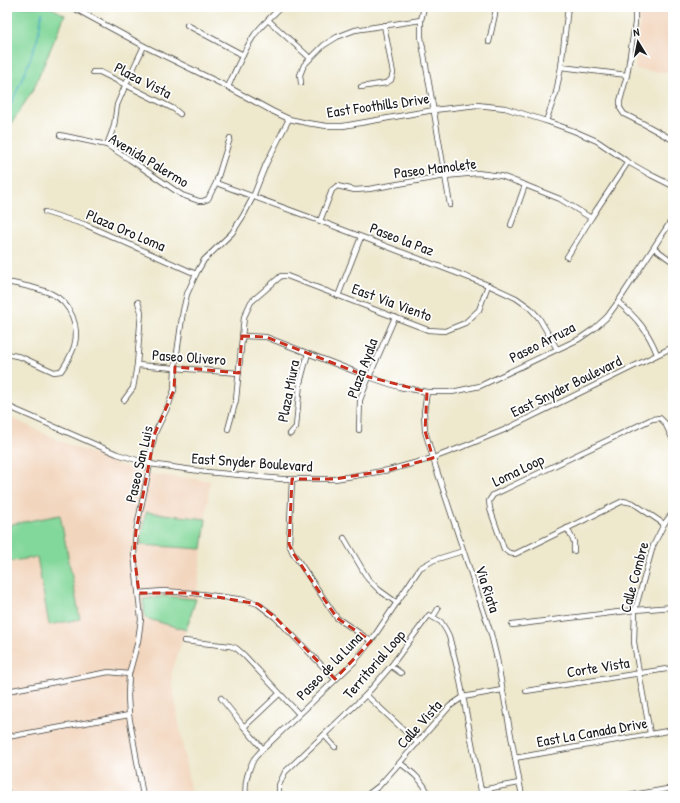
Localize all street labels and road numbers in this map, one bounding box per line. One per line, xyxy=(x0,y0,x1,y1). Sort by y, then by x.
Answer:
street label: Plaza Vista xyxy=(111,57,175,103)
street label: East Foothills Drive xyxy=(325,87,431,123)
street label: Avenida Palermo xyxy=(105,128,193,192)
street label: Paseo Manolete xyxy=(392,153,478,183)
street label: Plaza Oro Loma xyxy=(83,204,169,256)
street label: Paseo la Paz xyxy=(367,217,438,261)
street label: East Via Viento xyxy=(349,278,435,326)
street label: Paseo Arruza xyxy=(505,316,579,368)
street label: Plaza Ayala xyxy=(341,335,383,401)
street label: Paseo Olivero xyxy=(151,344,227,370)
street label: East Snyder Boulevard xyxy=(507,350,625,422)
street label: Plaza Miura xyxy=(272,358,304,424)
street label: Paseo San Luis xyxy=(120,423,158,504)
street label: East Snyder Boulevard xyxy=(191,447,313,477)
street label: Loma Loop xyxy=(489,448,548,492)
street label: Calle Combre xyxy=(614,539,654,615)
street label: Via Riata xyxy=(471,563,505,615)
street label: Territorial Loop xyxy=(338,624,410,703)
street label: Paseo de la Luna xyxy=(291,627,367,705)
street label: Corte Vista xyxy=(565,652,631,682)
street label: Calle Vista xyxy=(392,695,446,753)
street label: East La Canada Drive xyxy=(535,712,649,752)

